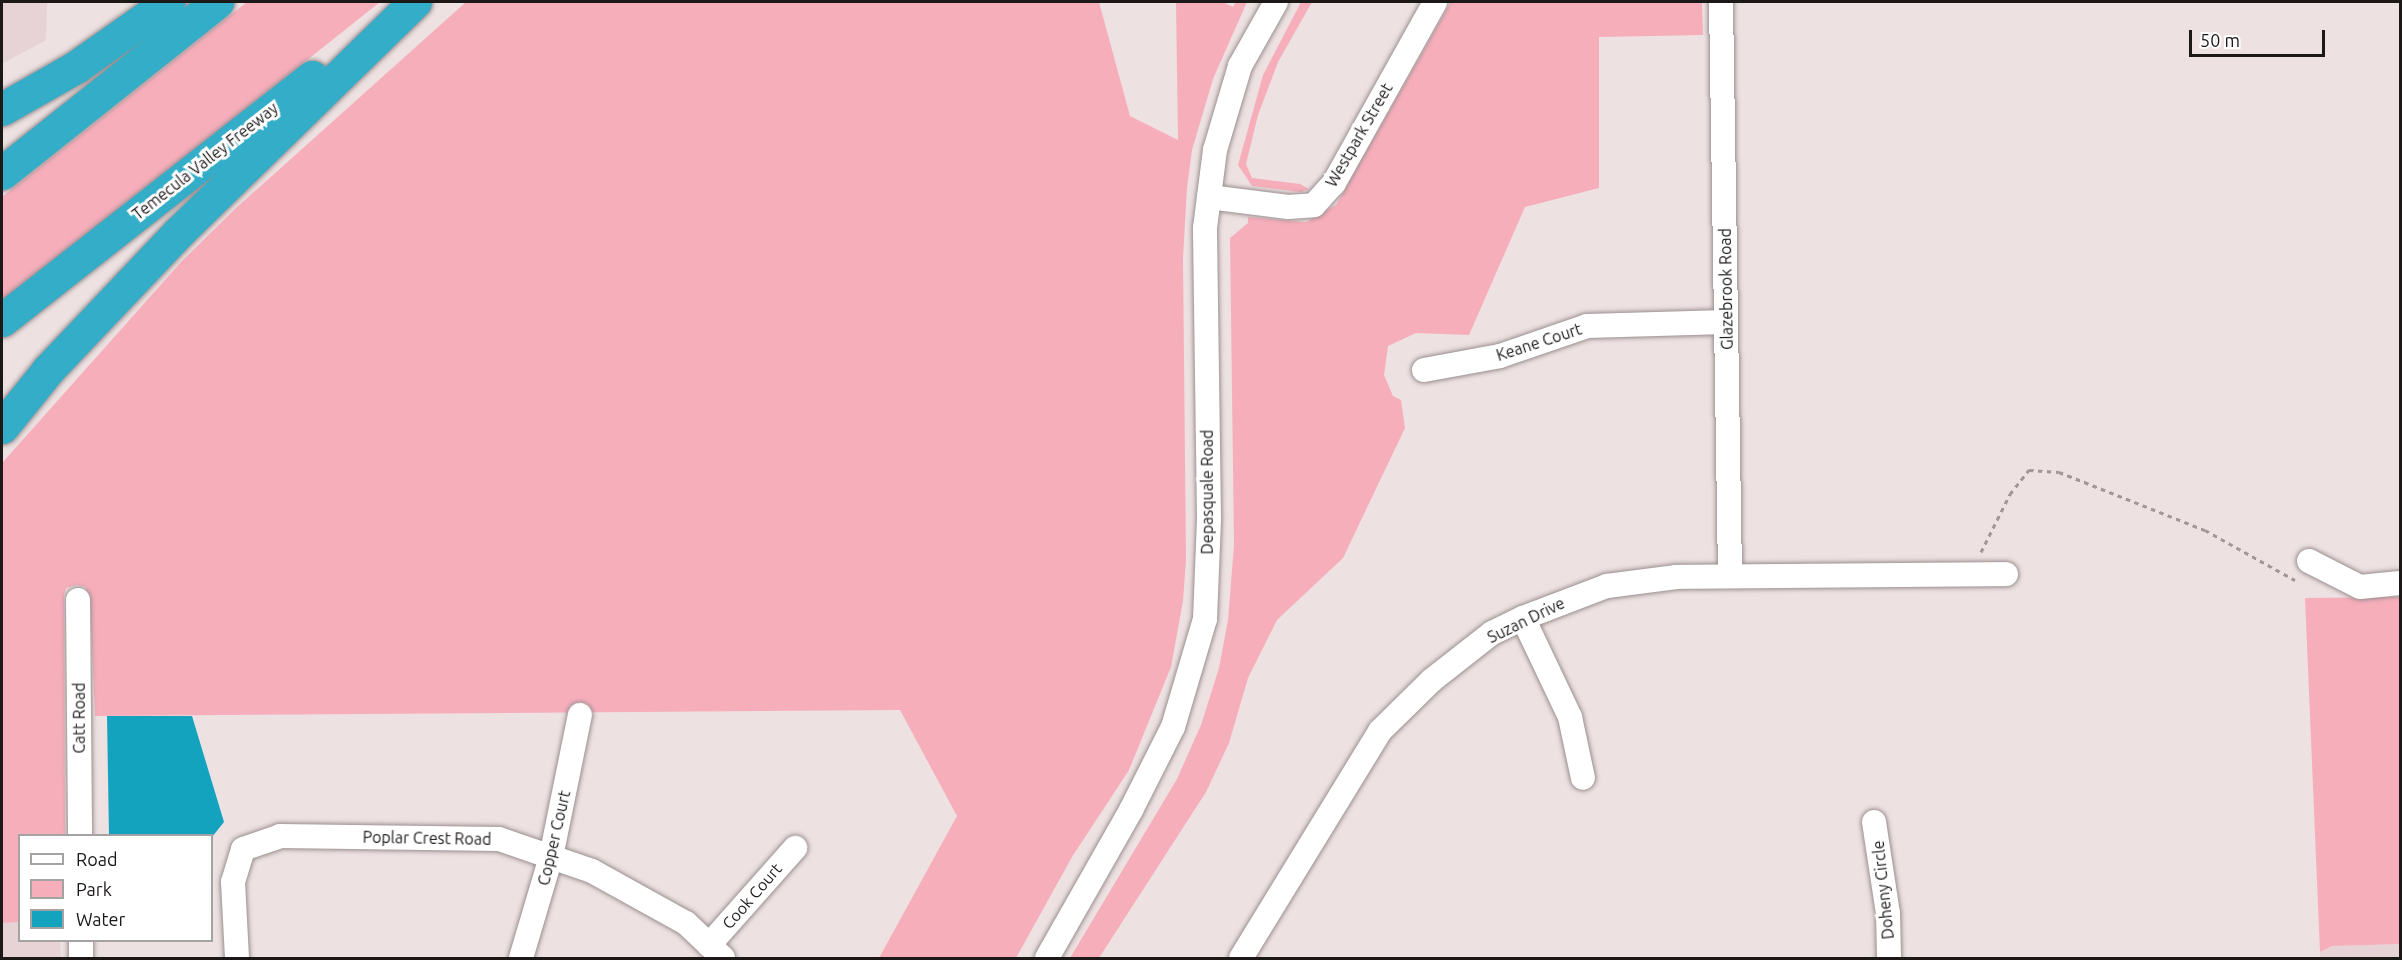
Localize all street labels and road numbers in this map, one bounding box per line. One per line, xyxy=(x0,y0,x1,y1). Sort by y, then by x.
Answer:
street label: Westpark Street xyxy=(1322,80,1396,190)
street label: Temecula Valley Freeway xyxy=(128,98,282,224)
street label: Glazebrook Road xyxy=(1715,228,1737,350)
street label: Keane Court xyxy=(1494,319,1584,365)
street label: Depasquale Road xyxy=(1197,430,1217,554)
street label: Suzan Drive xyxy=(1484,593,1568,647)
street label: Catt Road xyxy=(69,682,89,754)
street label: Copper Court xyxy=(534,789,574,887)
street label: Poplar Crest Road xyxy=(362,827,492,849)
street label: Doheny Circle xyxy=(1868,840,1898,940)
street label: Cook Court xyxy=(718,859,786,933)

